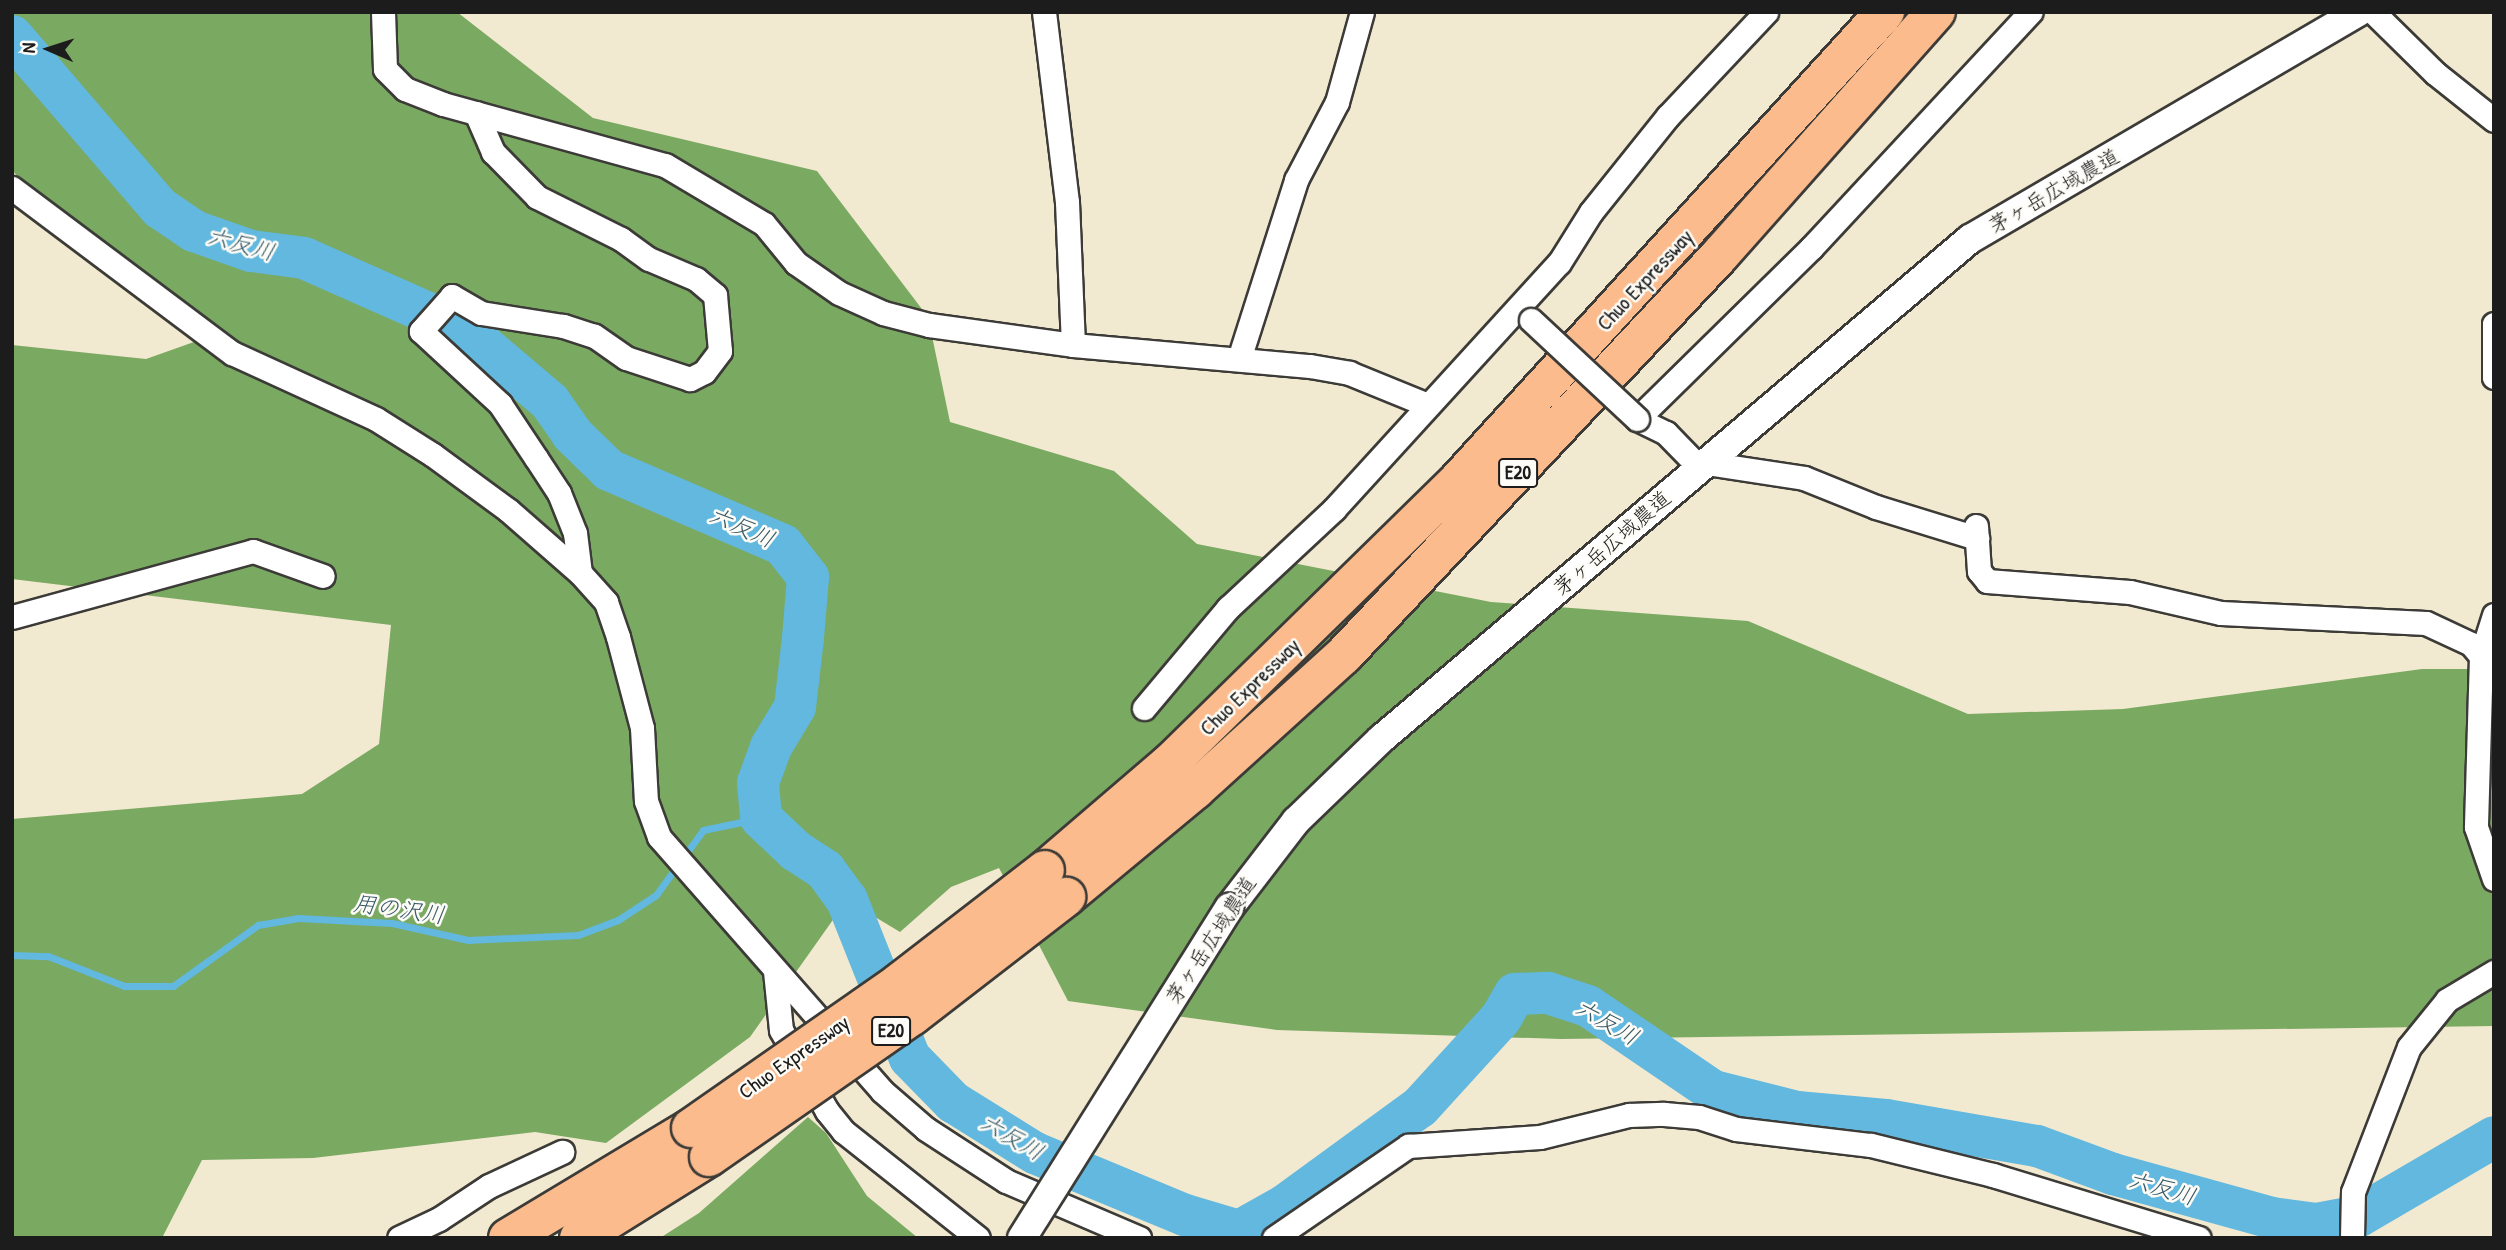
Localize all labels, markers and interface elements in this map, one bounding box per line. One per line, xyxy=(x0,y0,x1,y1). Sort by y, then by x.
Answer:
north arrow xyxy=(14,14,84,84)
text: N xyxy=(15,42,41,54)
street label: 茅ヶ岳広域農道 xyxy=(1984,143,2124,239)
water label: 六反川 xyxy=(204,222,278,266)
street label: Chuo Expressway xyxy=(1592,224,1698,336)
road number: E20 xyxy=(1497,458,1539,488)
street label: 茅ヶ岳広域農道 xyxy=(1548,485,1676,601)
water label: 六反川 xyxy=(705,500,779,554)
street label: Chuo Expressway xyxy=(1195,633,1305,741)
street label: 茅ヶ岳広域農道 xyxy=(1160,871,1262,1009)
water label: 用の沢川 xyxy=(352,889,446,929)
water label: 六反川 xyxy=(1570,993,1644,1051)
street label: Chuo Expressway xyxy=(734,1010,854,1104)
road number: E20 xyxy=(870,1015,912,1046)
water label: 六反川 xyxy=(975,1108,1049,1166)
water label: 六反川 xyxy=(2125,1165,2199,1211)

